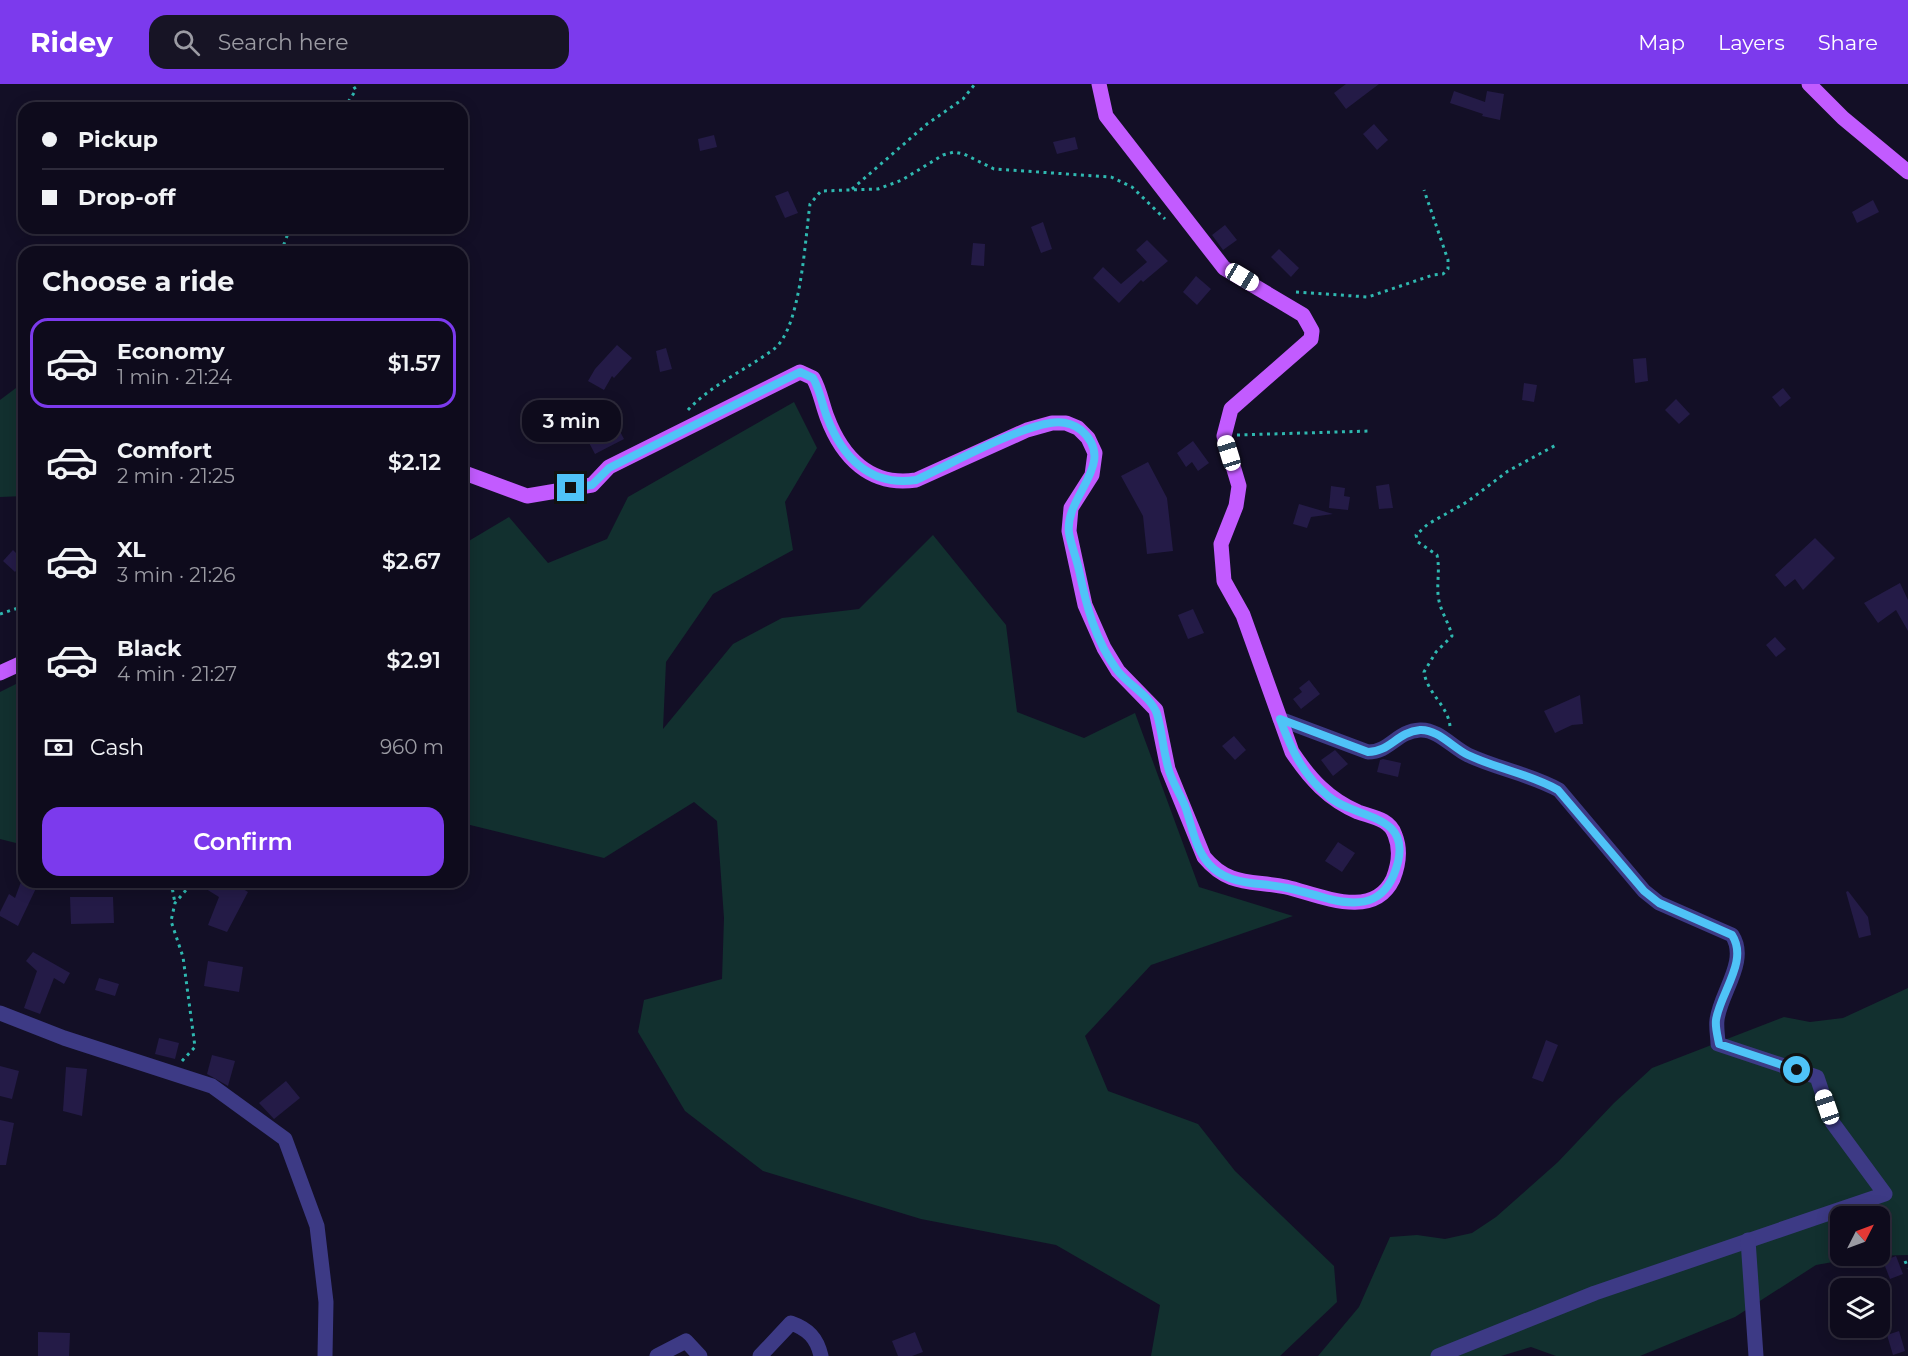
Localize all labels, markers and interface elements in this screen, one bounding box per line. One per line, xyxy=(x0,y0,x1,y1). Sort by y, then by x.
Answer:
search box xyxy=(149,15,569,69)
text: Ridey xyxy=(30,25,113,59)
icon: search xyxy=(170,26,203,59)
text: Search here xyxy=(218,29,349,56)
text: Map xyxy=(1638,30,1685,55)
text: Layers xyxy=(1718,30,1785,55)
text: Share xyxy=(1818,30,1878,55)
text: Pickup xyxy=(78,126,158,153)
text: Drop-off xyxy=(78,184,176,211)
car xyxy=(1222,260,1262,294)
text: Choose a ride xyxy=(42,265,234,298)
icon: car xyxy=(45,336,99,390)
text: Economy xyxy=(117,338,225,365)
text: $1.57 xyxy=(388,350,441,377)
text: 1 min · 21:24 xyxy=(117,365,232,389)
callout: 3 min xyxy=(522,401,620,443)
text: 3 min xyxy=(543,409,600,433)
car xyxy=(1215,433,1243,473)
icon: car xyxy=(45,435,99,489)
text: Comfort xyxy=(117,437,212,464)
text: $2.12 xyxy=(388,449,441,476)
text: 2 min · 21:25 xyxy=(117,464,235,488)
route end xyxy=(557,474,584,501)
icon: car xyxy=(45,534,99,588)
text: XL xyxy=(117,536,146,563)
text: $2.67 xyxy=(382,548,441,575)
text: 3 min · 21:26 xyxy=(117,563,235,587)
icon: car xyxy=(45,633,99,687)
text: Black xyxy=(117,635,181,662)
text: $2.91 xyxy=(387,647,441,674)
text: 4 min · 21:27 xyxy=(117,662,237,686)
icon: cash xyxy=(42,731,75,764)
text: Cash xyxy=(90,734,144,761)
text: 960 m xyxy=(380,735,444,759)
button: Confirm xyxy=(42,807,444,876)
route start xyxy=(1783,1056,1810,1083)
car xyxy=(1813,1087,1841,1127)
north arrow xyxy=(1830,1206,1890,1266)
map controls xyxy=(1830,1206,1890,1338)
button: layers xyxy=(1830,1278,1890,1338)

